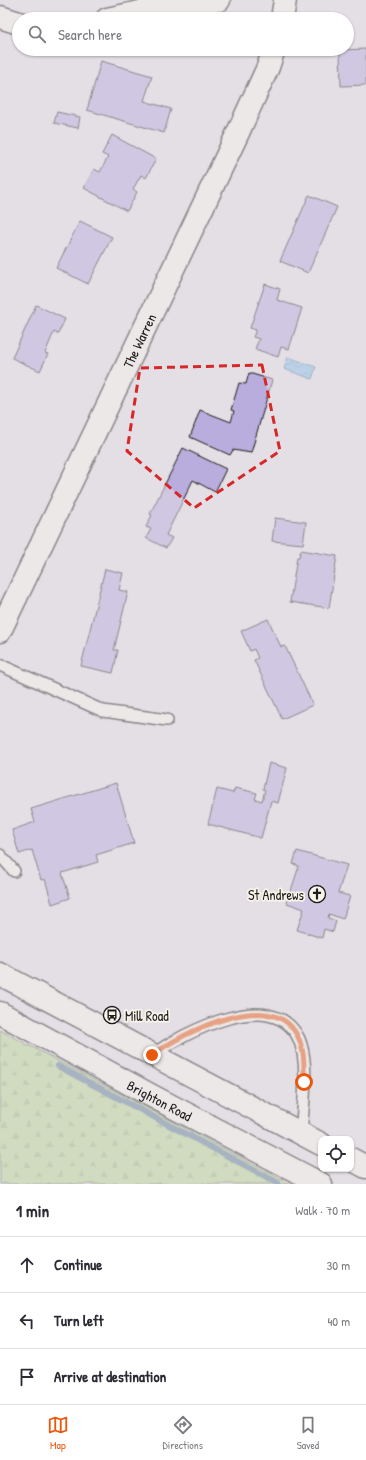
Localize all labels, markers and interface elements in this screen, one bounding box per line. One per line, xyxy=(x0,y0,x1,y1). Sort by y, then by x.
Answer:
search box xyxy=(12,12,354,56)
icon: search xyxy=(26,23,48,45)
text: Search here xyxy=(58,24,122,45)
street label: The Warren xyxy=(118,310,160,371)
church icon: St Andrews xyxy=(307,884,327,904)
place label: St Andrews xyxy=(248,885,304,904)
bus stop icon: Mill Road xyxy=(102,1005,122,1025)
place label: Mill Road xyxy=(125,1006,169,1025)
route end xyxy=(143,1046,161,1064)
route start xyxy=(295,1073,313,1091)
street label: Brighton Road xyxy=(124,1075,196,1125)
map controls xyxy=(318,1136,354,1172)
button: locate xyxy=(318,1136,354,1172)
text: 1 min xyxy=(16,1199,49,1222)
text: Walk · 70 m xyxy=(295,1201,350,1219)
icon: ahead xyxy=(16,1254,38,1276)
text: Continue xyxy=(54,1254,102,1275)
text: 30 m xyxy=(327,1256,350,1274)
icon: left xyxy=(16,1310,38,1332)
text: Turn left xyxy=(54,1310,104,1331)
text: 40 m xyxy=(327,1312,350,1330)
icon: arrive xyxy=(16,1366,38,1388)
text: Arrive at destination xyxy=(54,1366,166,1387)
tab: Map xyxy=(47,1414,69,1452)
tab: Directions xyxy=(163,1414,203,1452)
tab: Saved xyxy=(297,1414,319,1452)

